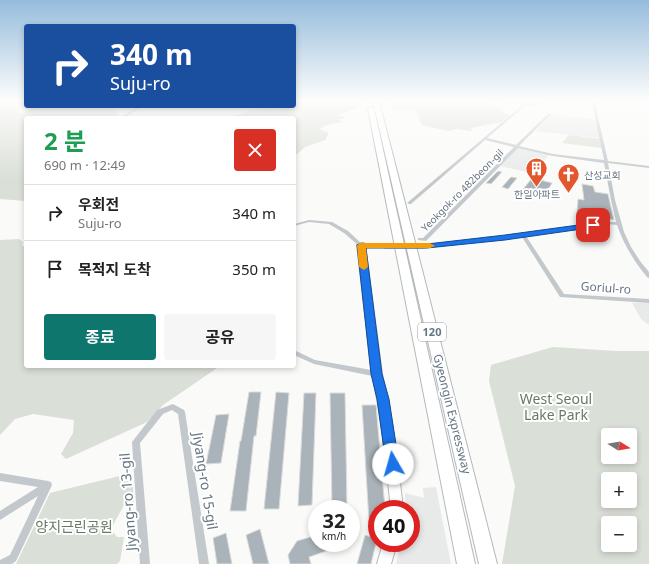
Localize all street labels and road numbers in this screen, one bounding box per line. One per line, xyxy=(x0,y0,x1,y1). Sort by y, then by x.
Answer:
street label: Yeokgok-ro 482beon-gil xyxy=(418,146,506,234)
street label: Goriul-ro xyxy=(580,277,632,298)
road number: 120 xyxy=(418,323,446,341)
street label: Gyeongin Expressway xyxy=(429,352,476,476)
street label: Jiyang-ro 15-gil xyxy=(188,429,223,531)
street label: Jiyang-ro 13-gil xyxy=(115,452,141,554)

